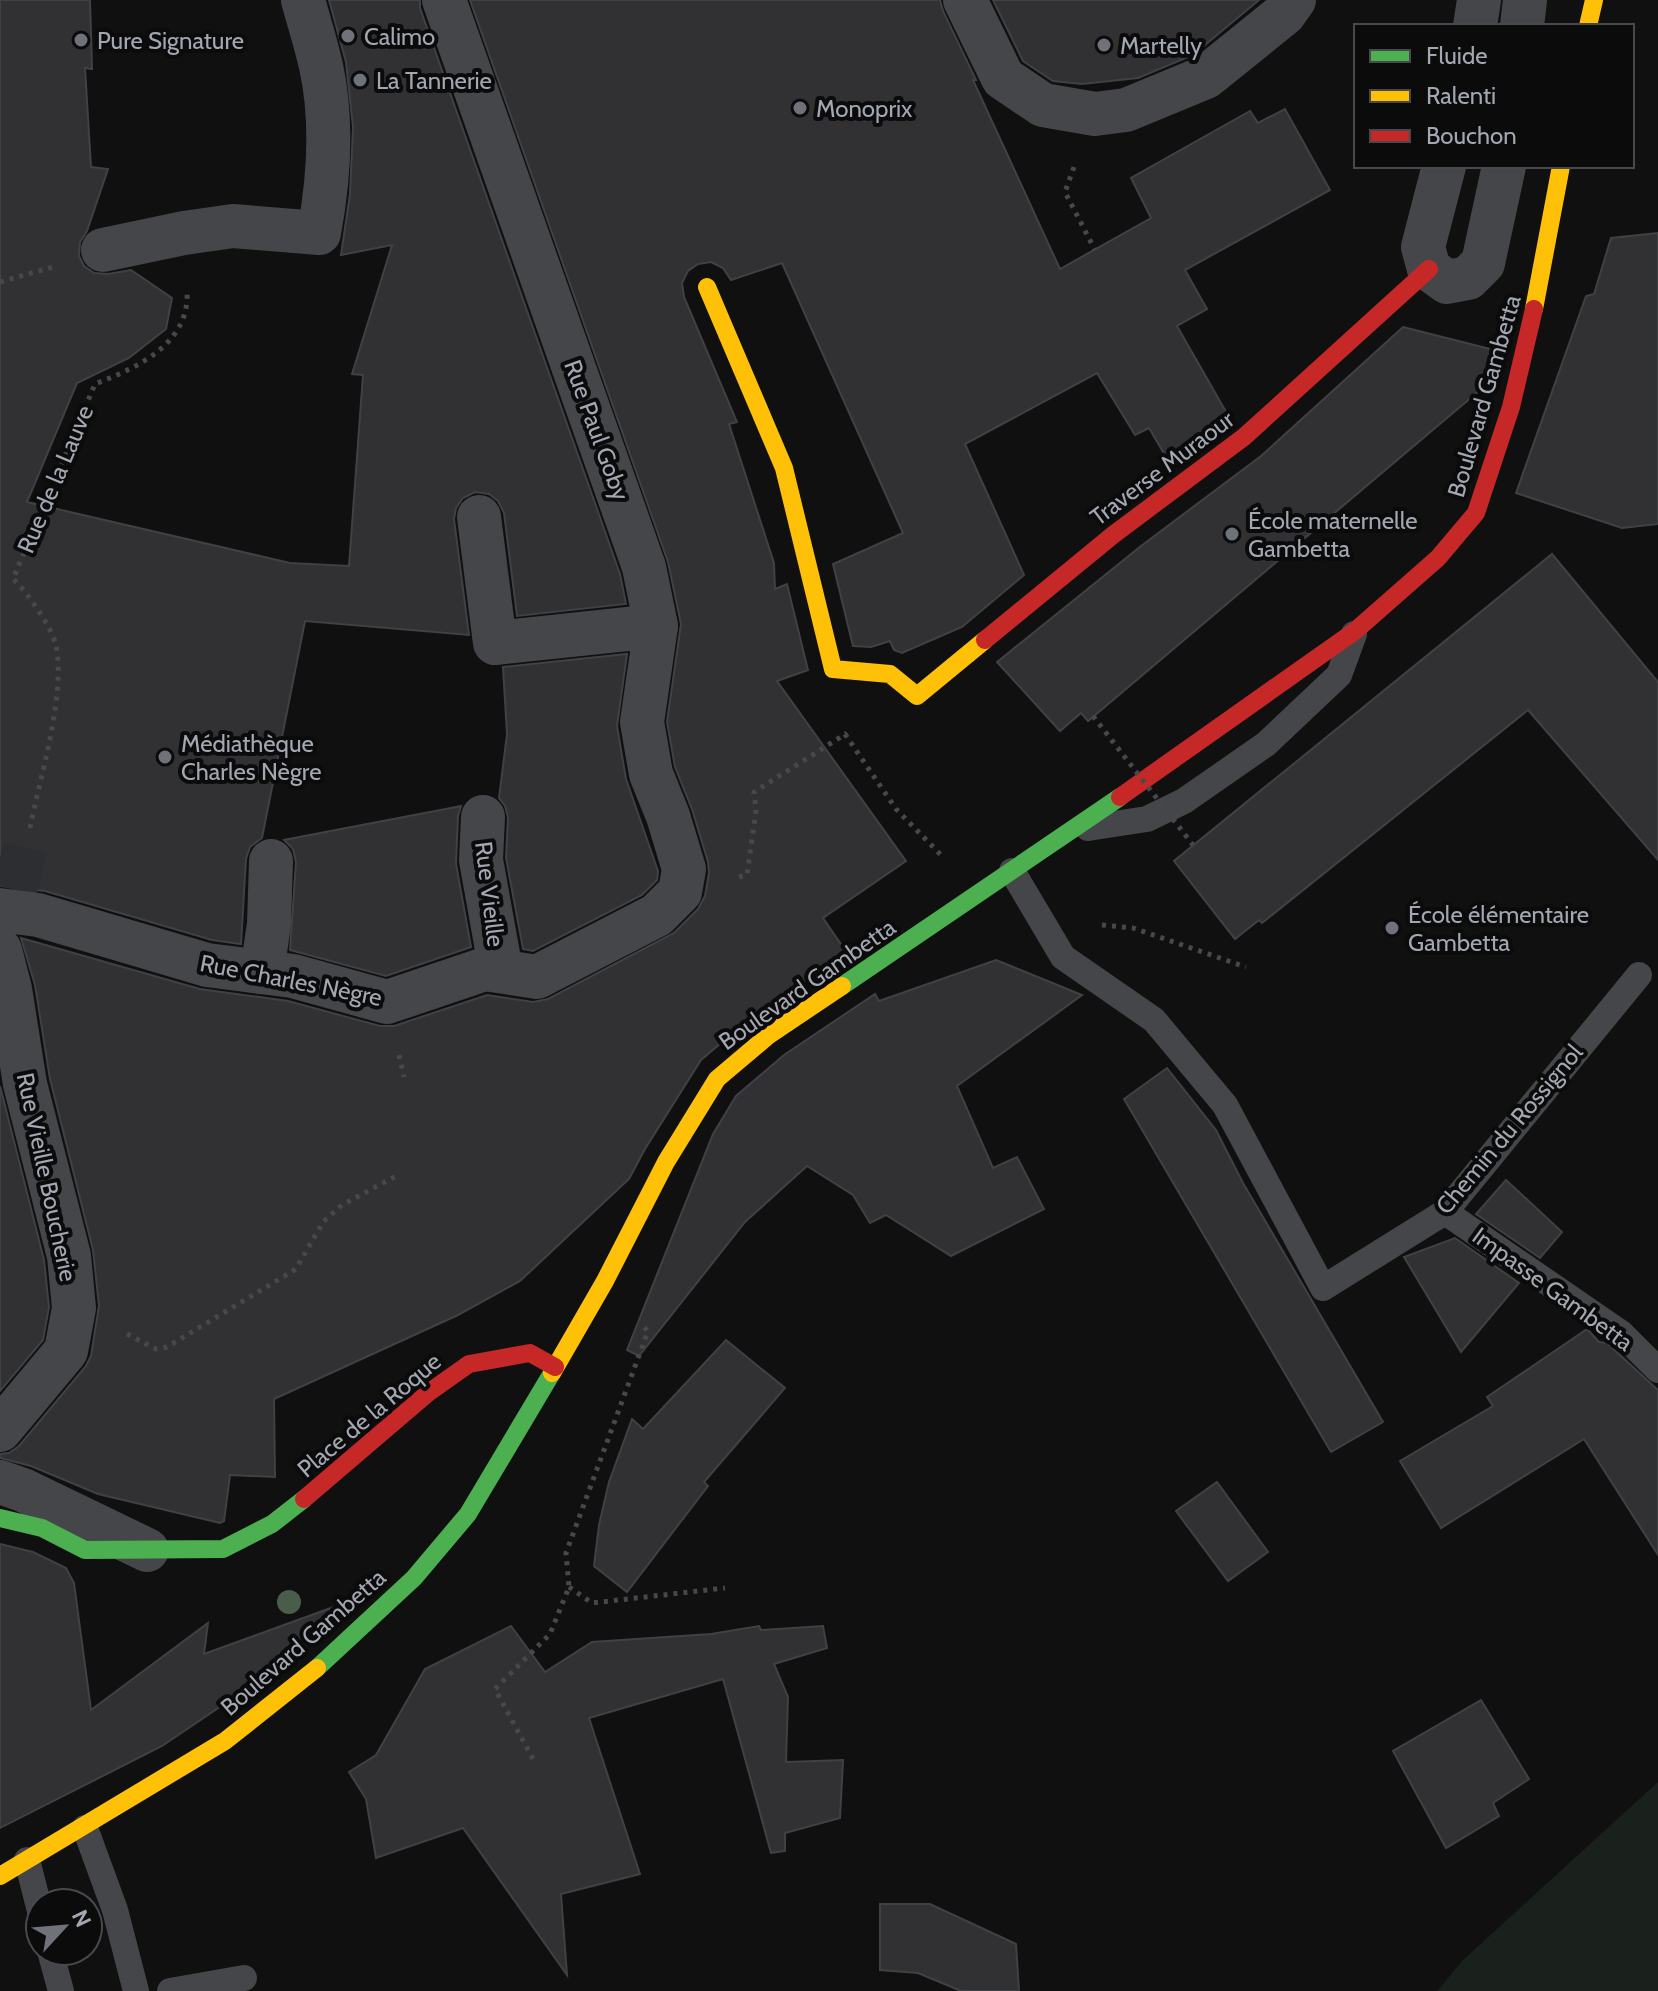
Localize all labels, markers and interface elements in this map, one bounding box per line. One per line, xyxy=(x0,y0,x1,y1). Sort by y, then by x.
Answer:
place label: Calimo xyxy=(364,22,435,51)
legend xyxy=(1354,24,1634,168)
place label: Pure Signature xyxy=(97,26,244,55)
marker: Calimo xyxy=(339,27,357,45)
marker: Pure Signature xyxy=(72,31,90,49)
place label: Martelly xyxy=(1120,31,1202,60)
marker: Martelly xyxy=(1095,36,1113,54)
text: Fluide xyxy=(1426,41,1488,70)
place label: La Tannerie xyxy=(376,66,492,95)
marker: La Tannerie xyxy=(351,71,369,89)
text: Ralenti xyxy=(1426,81,1496,110)
place label: Monoprix xyxy=(816,94,913,123)
marker: Monoprix xyxy=(791,99,809,117)
text: Bouchon xyxy=(1426,121,1517,150)
street label: Boulevard Gambetta xyxy=(1441,291,1527,500)
street label: Rue Paul Goby xyxy=(558,356,636,504)
street label: Rue de la Lauve xyxy=(11,401,99,557)
street label: Traverse Muraour xyxy=(1084,404,1240,531)
place label: École maternelle Gambetta xyxy=(1248,506,1417,563)
marker: École maternelle Gambetta xyxy=(1223,525,1241,543)
place label: Médiathèque Charles Nègre xyxy=(181,729,321,786)
marker: Médiathèque Charles Nègre xyxy=(156,748,174,766)
street label: Rue Vieille xyxy=(469,840,511,948)
place label: École élémentaire Gambetta xyxy=(1408,900,1589,957)
street label: Boulevard Gambetta xyxy=(713,912,901,1056)
marker: École élémentaire Gambetta xyxy=(1383,919,1401,937)
street label: Rue Charles Nègre xyxy=(197,948,385,1012)
street label: Chemin du Rossignol xyxy=(1430,1038,1589,1220)
street label: Rue Vieille Boucherie xyxy=(11,1070,83,1284)
street label: Impasse Gambetta xyxy=(1467,1221,1639,1357)
street label: Place de la Roque xyxy=(291,1347,447,1483)
street label: Boulevard Gambetta xyxy=(215,1562,392,1722)
north arrow xyxy=(24,1887,104,1967)
text: N xyxy=(66,1906,97,1931)

